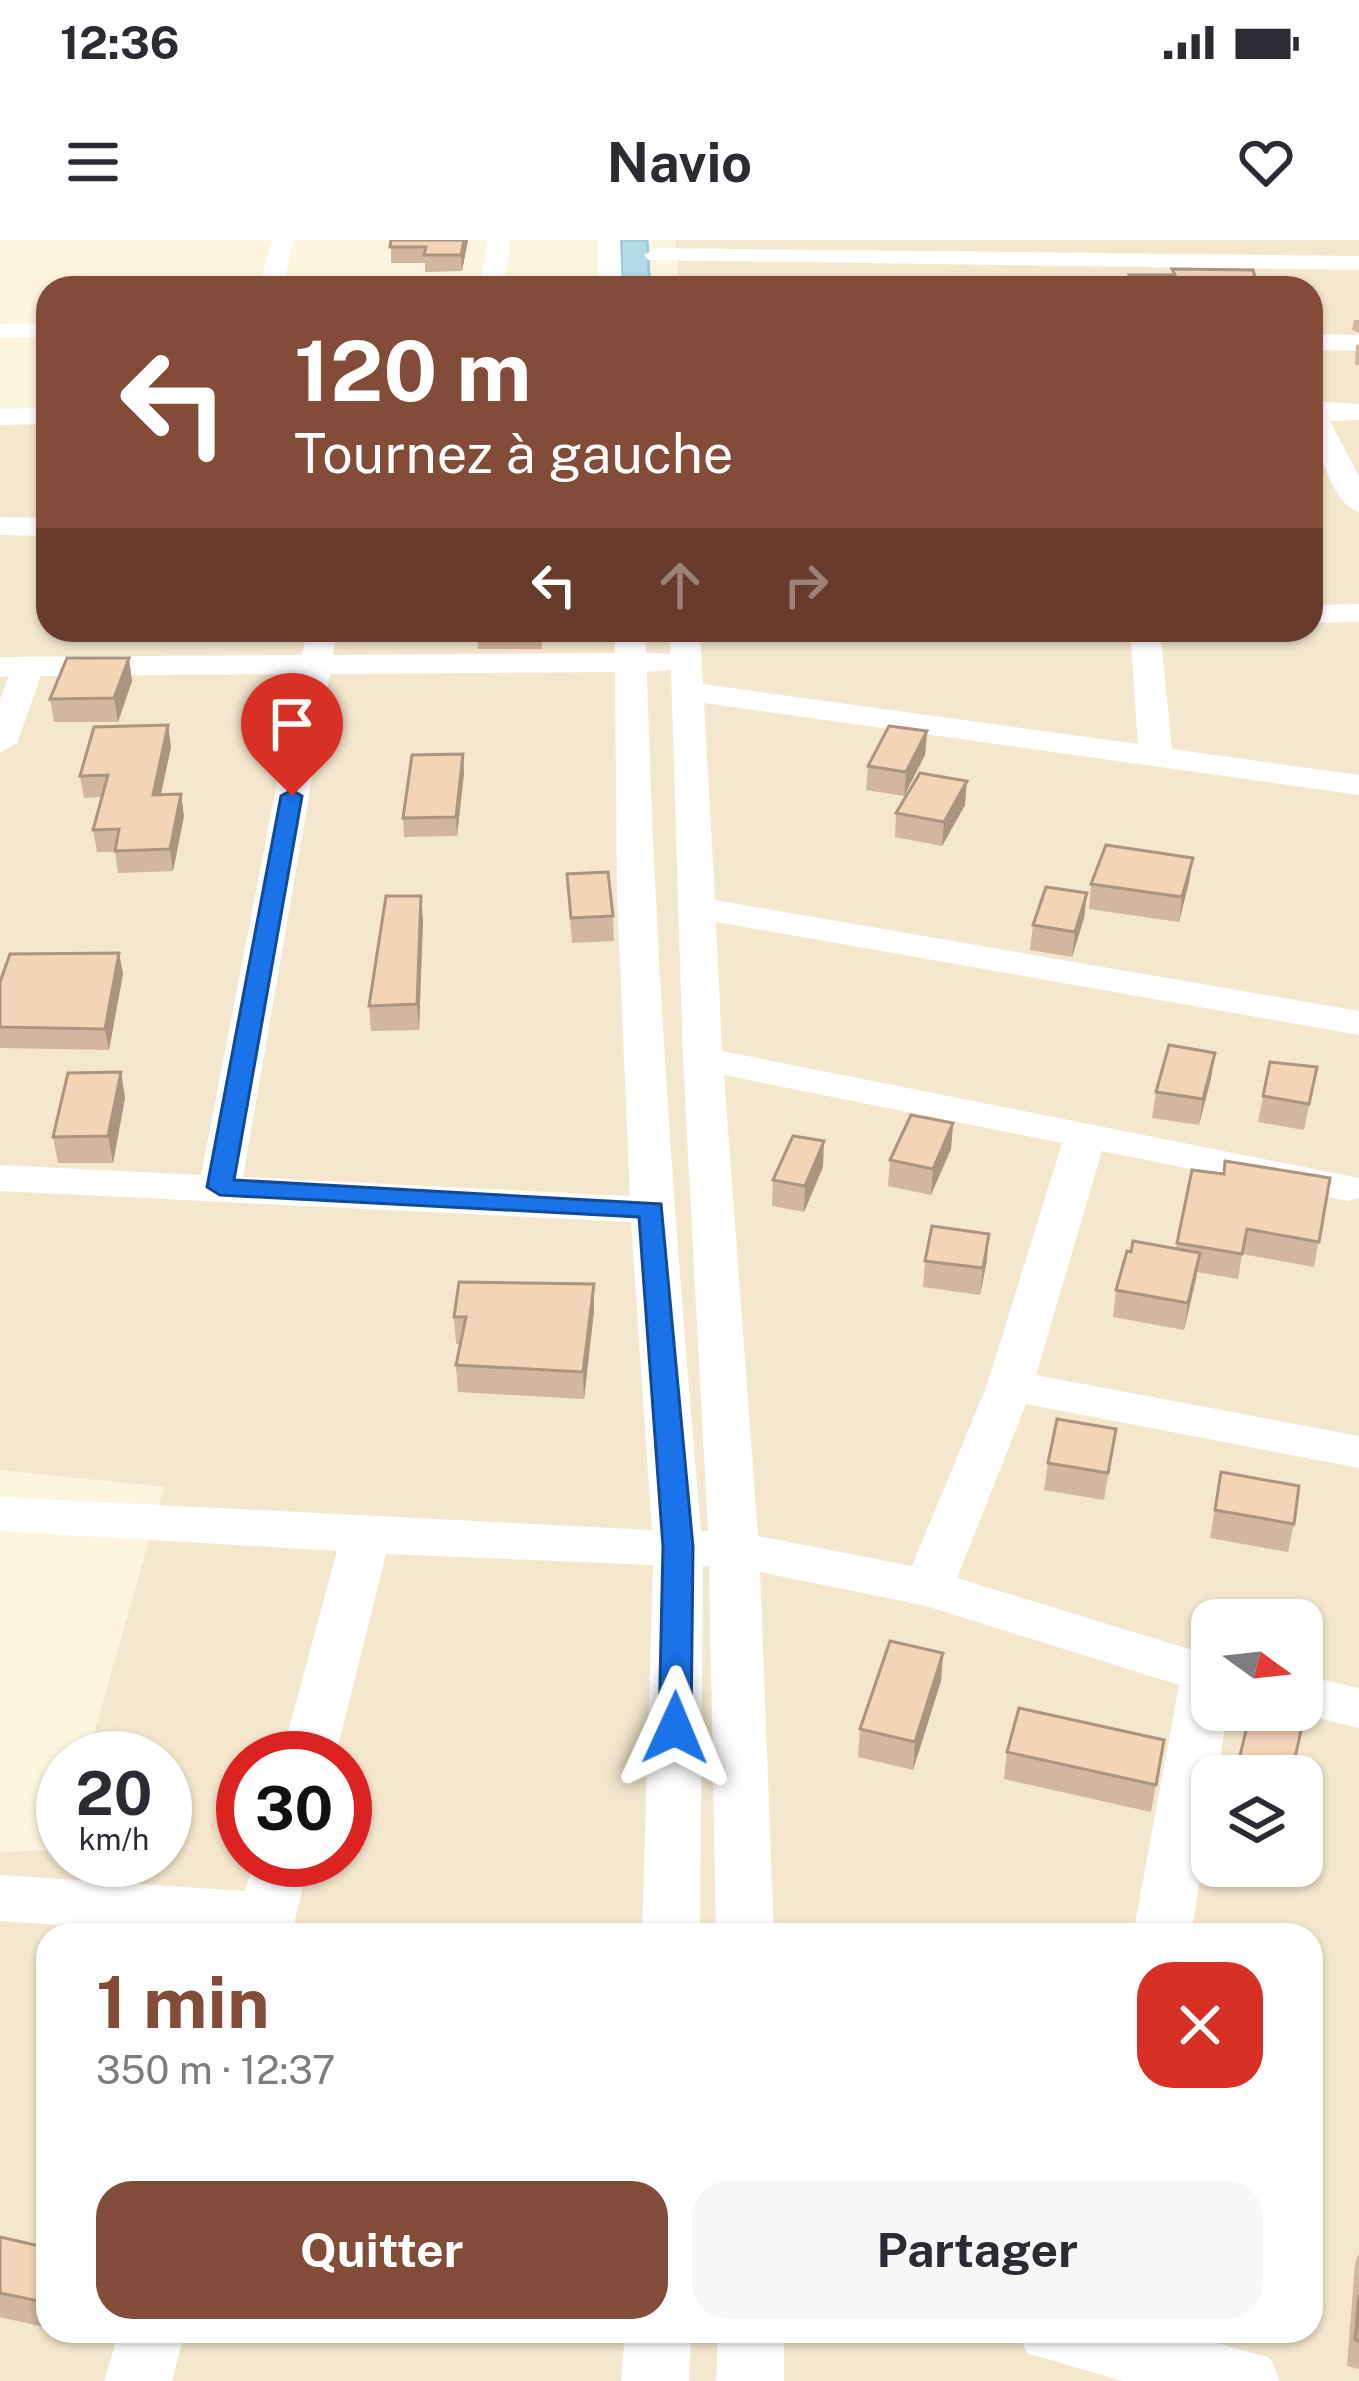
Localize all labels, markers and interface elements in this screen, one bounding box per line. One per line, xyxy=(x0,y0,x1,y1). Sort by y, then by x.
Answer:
text: 12:36 xyxy=(60,16,179,69)
icon: menu xyxy=(60,129,126,195)
icon: heart xyxy=(1233,129,1299,195)
text: Navio xyxy=(607,131,752,194)
text: 120 m xyxy=(294,321,532,420)
icon: left xyxy=(96,324,252,480)
text: Tournez à gauche xyxy=(294,422,733,485)
icon: left xyxy=(521,552,587,618)
icon: ahead xyxy=(647,552,713,618)
icon: right xyxy=(773,552,839,618)
pin xyxy=(241,673,343,796)
icon: arrive xyxy=(259,691,325,757)
north arrow xyxy=(1191,1599,1323,1731)
map controls xyxy=(1191,1599,1323,1887)
position arrow xyxy=(612,1665,738,1791)
speed limit sign: 30 xyxy=(216,1731,372,1887)
button: layers xyxy=(1191,1755,1323,1887)
text: 20 xyxy=(76,1758,152,1829)
text: km/h xyxy=(79,1821,149,1857)
text: 1 min xyxy=(96,1960,270,2044)
button: close xyxy=(1137,1962,1263,2088)
text: 350 m · 12:37 xyxy=(96,2047,335,2093)
button: Quitter xyxy=(96,2181,668,2319)
button: Partager xyxy=(692,2181,1263,2319)

